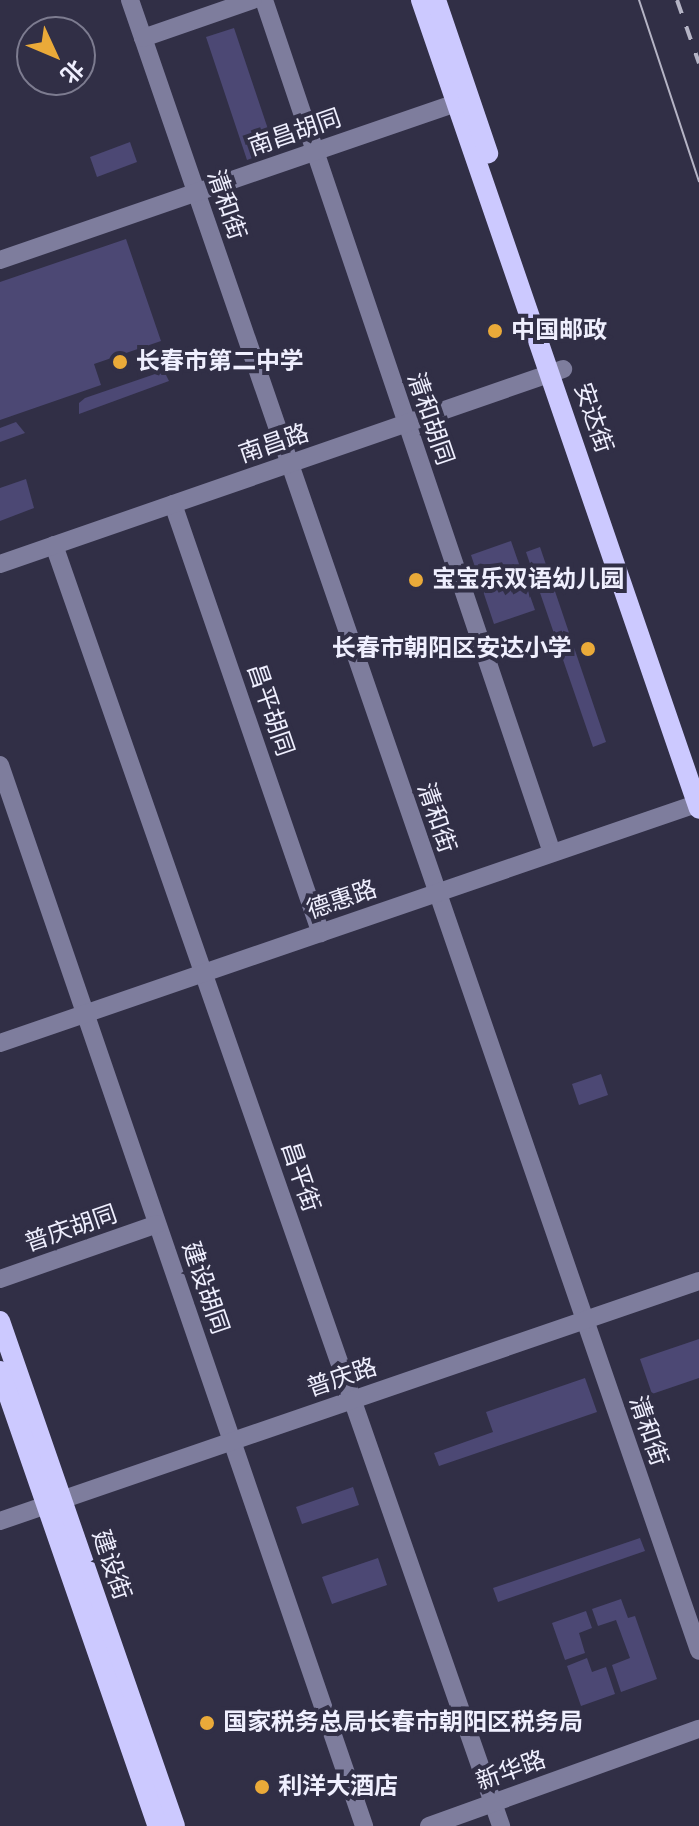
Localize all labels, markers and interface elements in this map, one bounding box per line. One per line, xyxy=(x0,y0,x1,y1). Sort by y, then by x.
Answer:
north arrow xyxy=(16,16,96,96)
text: 北 xyxy=(56,55,89,88)
street label: 南昌胡同 xyxy=(245,104,345,162)
street label: 清和街 xyxy=(201,166,251,244)
place label: 中国邮政 xyxy=(511,317,607,345)
marker: 中国邮政 xyxy=(486,322,504,340)
place label: 长春市第二中学 xyxy=(136,348,304,376)
marker: 长春市第二中学 xyxy=(111,353,129,371)
street label: 清和胡同 xyxy=(401,369,459,469)
street label: 安达街 xyxy=(568,379,618,457)
street label: 南昌路 xyxy=(235,419,313,469)
place label: 宝宝乐双语幼儿园 xyxy=(432,566,624,594)
marker: 宝宝乐双语幼儿园 xyxy=(407,571,425,589)
place label: 长春市朝阳区安达小学 xyxy=(332,635,572,663)
marker: 长春市朝阳区安达小学 xyxy=(579,640,597,658)
street label: 昌平胡同 xyxy=(241,660,299,760)
street label: 清和街 xyxy=(411,779,461,857)
street label: 德惠路 xyxy=(303,875,381,925)
street label: 昌平街 xyxy=(275,1138,325,1216)
street label: 普庆胡同 xyxy=(21,1200,121,1258)
street label: 建设胡同 xyxy=(176,1238,234,1338)
street label: 普庆路 xyxy=(303,1353,381,1403)
street label: 清和街 xyxy=(623,1392,673,1470)
street label: 建设街 xyxy=(86,1526,136,1604)
place label: 国家税务总局长春市朝阳区税务局 xyxy=(223,1709,583,1737)
marker: 国家税务总局长春市朝阳区税务局 xyxy=(198,1714,216,1732)
street label: 新华路 xyxy=(472,1745,550,1797)
place label: 利洋大酒店 xyxy=(278,1773,398,1801)
marker: 利洋大酒店 xyxy=(253,1778,271,1796)

